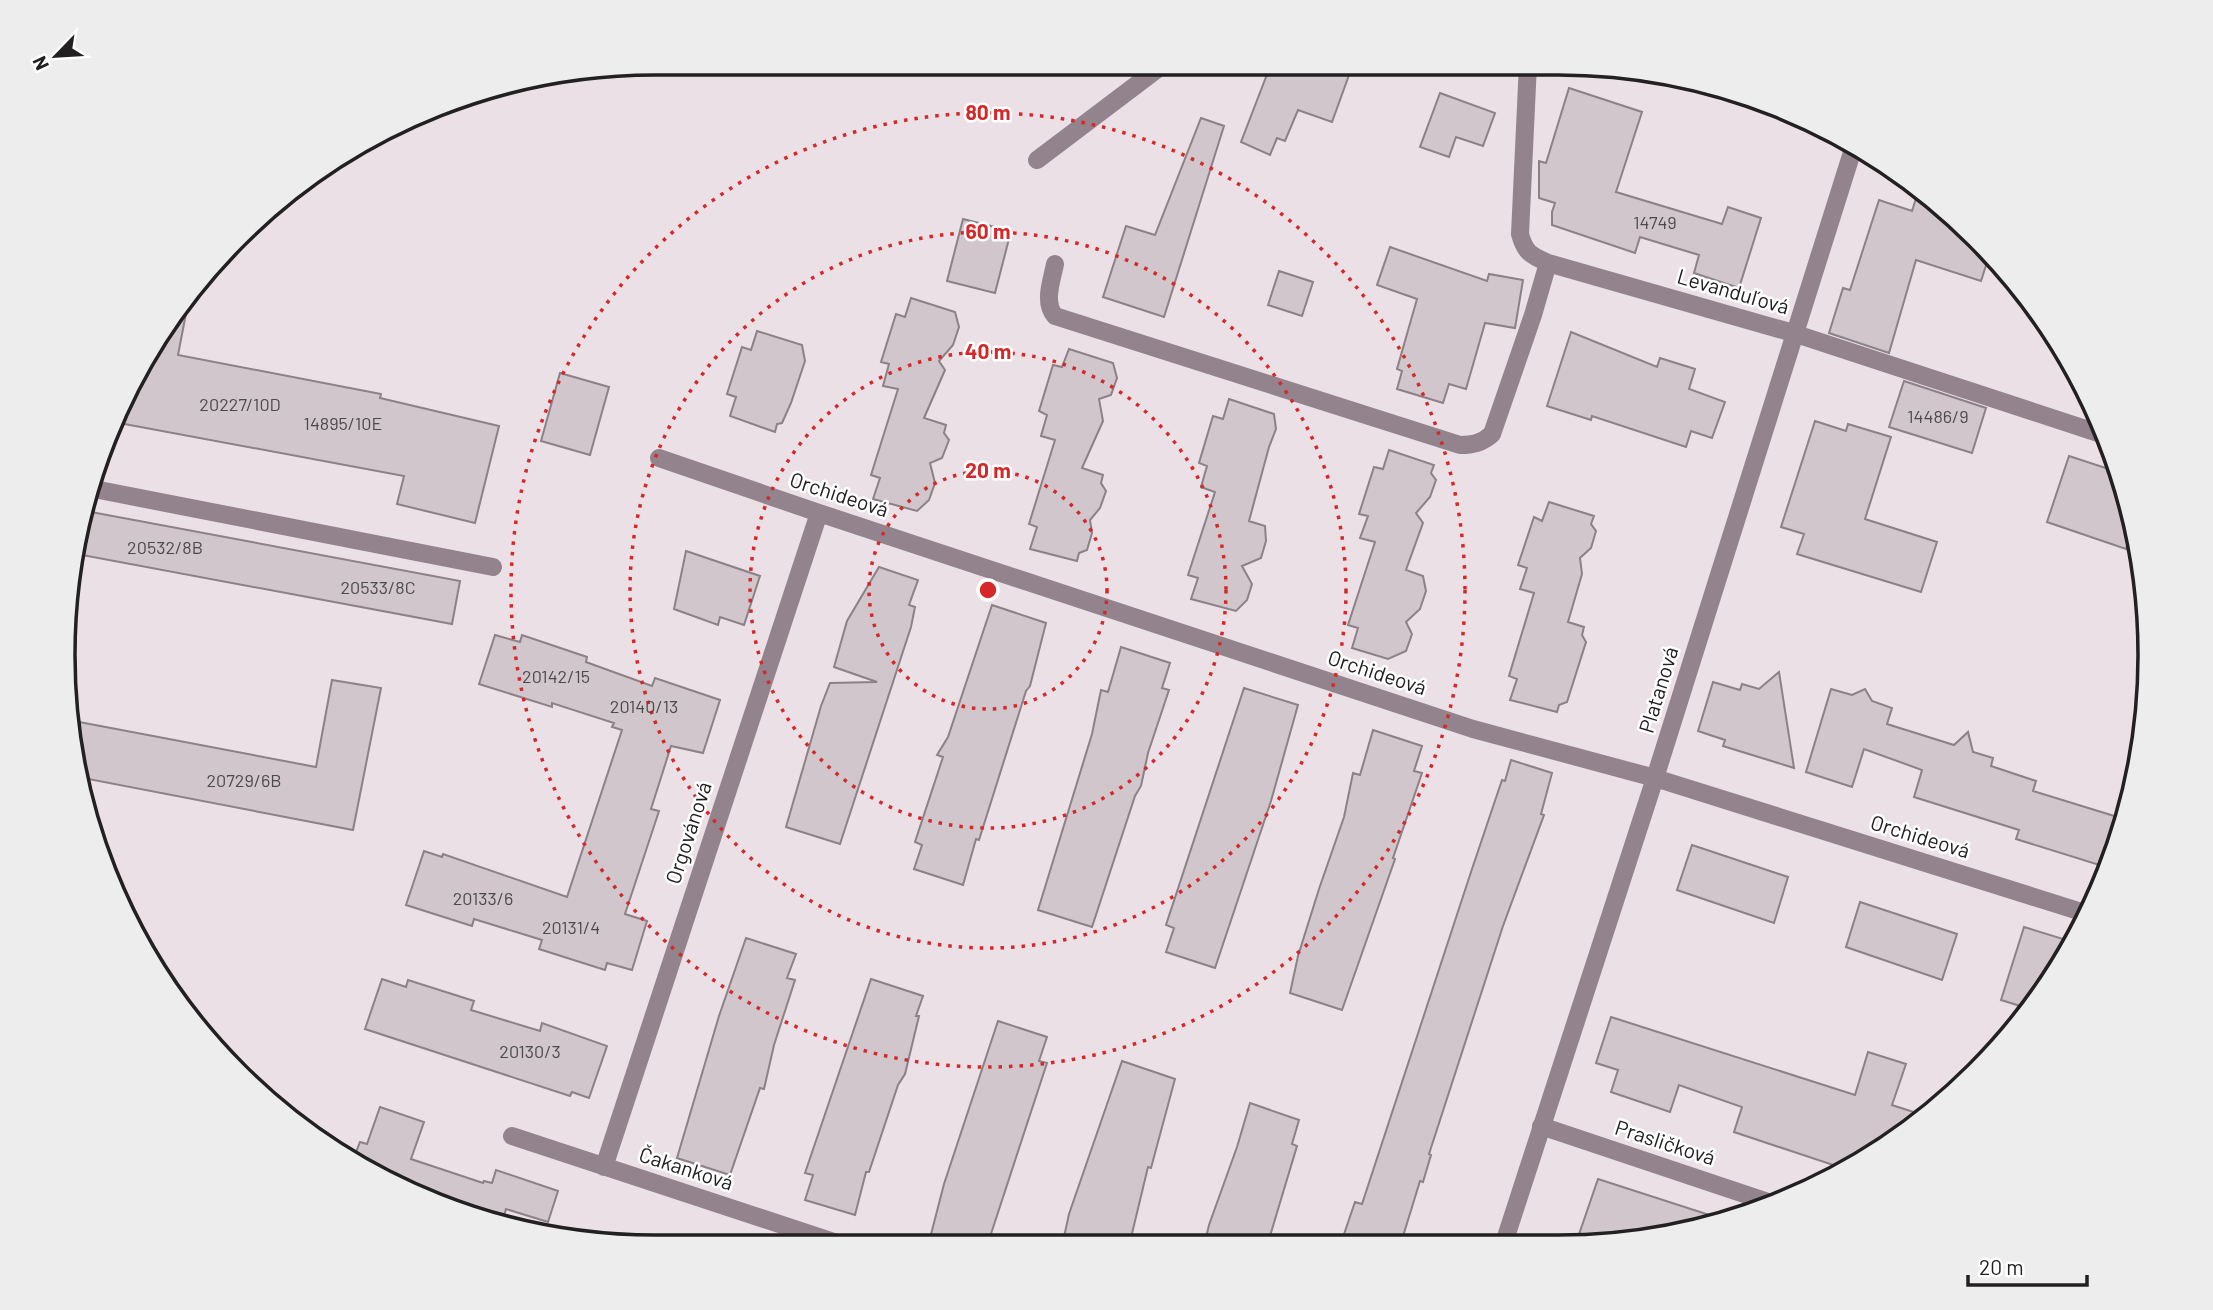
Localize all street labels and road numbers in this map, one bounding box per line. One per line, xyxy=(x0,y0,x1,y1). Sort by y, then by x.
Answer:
street label: Levanduľová xyxy=(1675,263,1792,318)
street label: Orchideová xyxy=(787,466,892,521)
street label: Platanová xyxy=(1633,643,1683,736)
street label: Orchideová xyxy=(1325,644,1430,699)
street label: Orgovánová xyxy=(659,778,716,887)
street label: Orchideová xyxy=(1868,809,1973,862)
street label: Prasličková xyxy=(1612,1114,1719,1169)
street label: Čakanková xyxy=(636,1141,737,1194)

